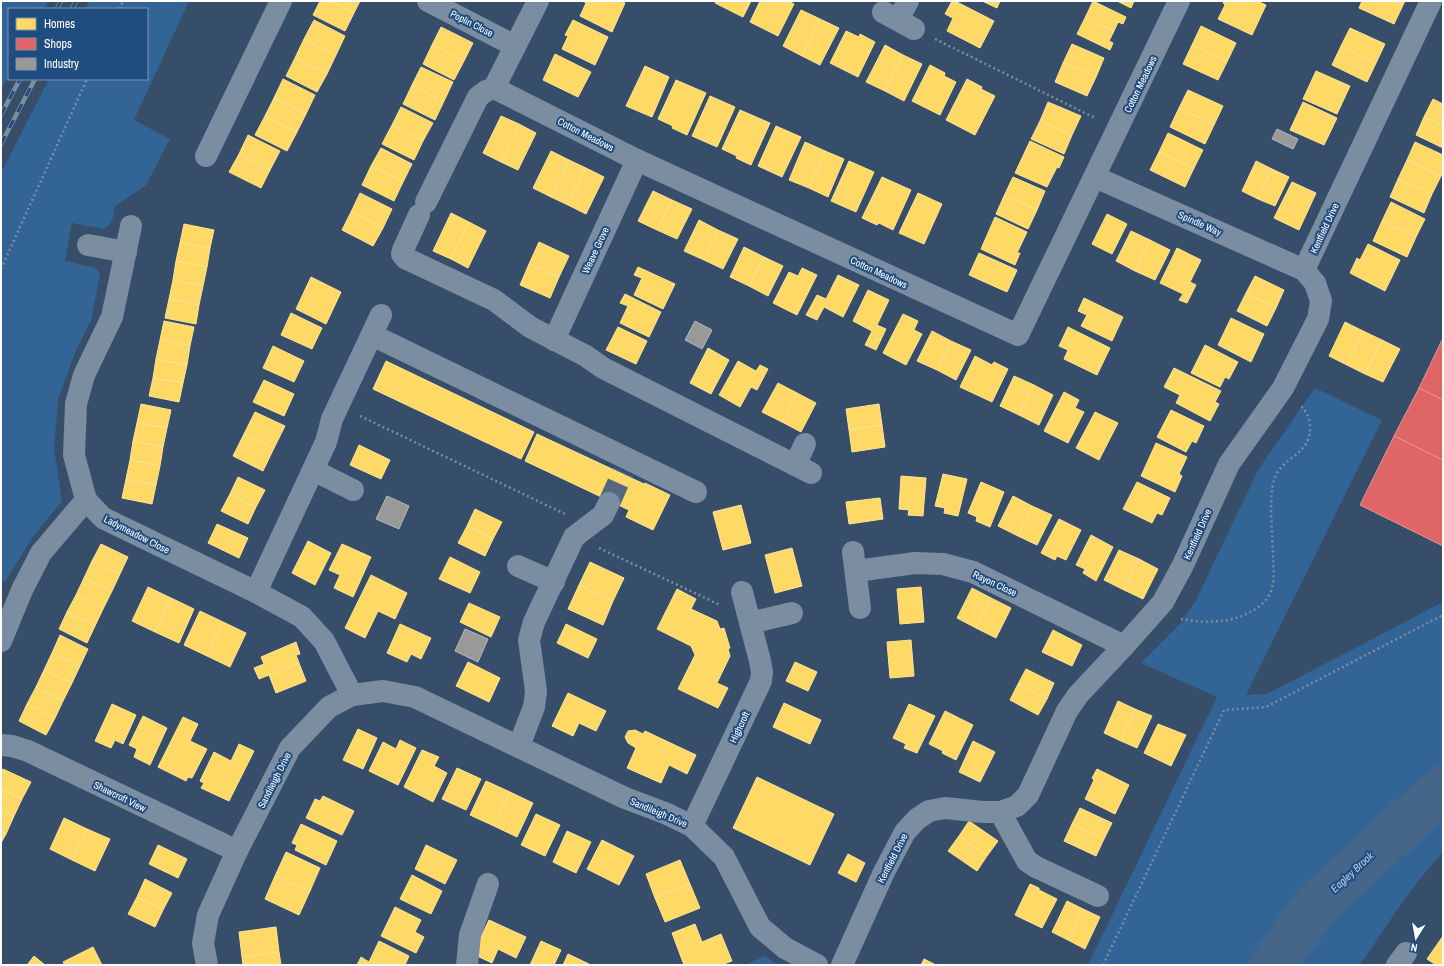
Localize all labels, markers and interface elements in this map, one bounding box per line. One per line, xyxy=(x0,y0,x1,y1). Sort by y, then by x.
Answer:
street label: Poplin Close xyxy=(448,7,496,40)
legend xyxy=(8,8,148,80)
text: Homes xyxy=(44,16,75,32)
text: Shops xyxy=(44,36,72,52)
street label: Cotton Meadows xyxy=(1121,54,1160,115)
text: Industry xyxy=(44,56,79,72)
street label: Cotton Meadows xyxy=(555,115,616,154)
street label: Kentfield Drive xyxy=(1307,200,1342,256)
street label: Spindle Way xyxy=(1176,208,1224,239)
street label: Weave Grove xyxy=(579,224,612,276)
street label: Cotton Meadows xyxy=(848,254,909,291)
street label: Kentfield Drive xyxy=(1180,506,1215,562)
street label: Ladymeadow Close xyxy=(102,512,172,557)
street label: Rayon Close xyxy=(971,568,1019,599)
street label: Highcroft xyxy=(727,709,753,745)
street label: Sandileigh Drive xyxy=(255,750,294,810)
street label: Shawcroft View xyxy=(91,778,148,815)
street label: Sandileigh Drive xyxy=(628,795,690,831)
street label: Kentfield Drive xyxy=(874,831,911,885)
water label: Eagley Brook xyxy=(1328,848,1377,895)
north arrow xyxy=(1396,918,1436,958)
text: N xyxy=(1410,940,1419,955)

